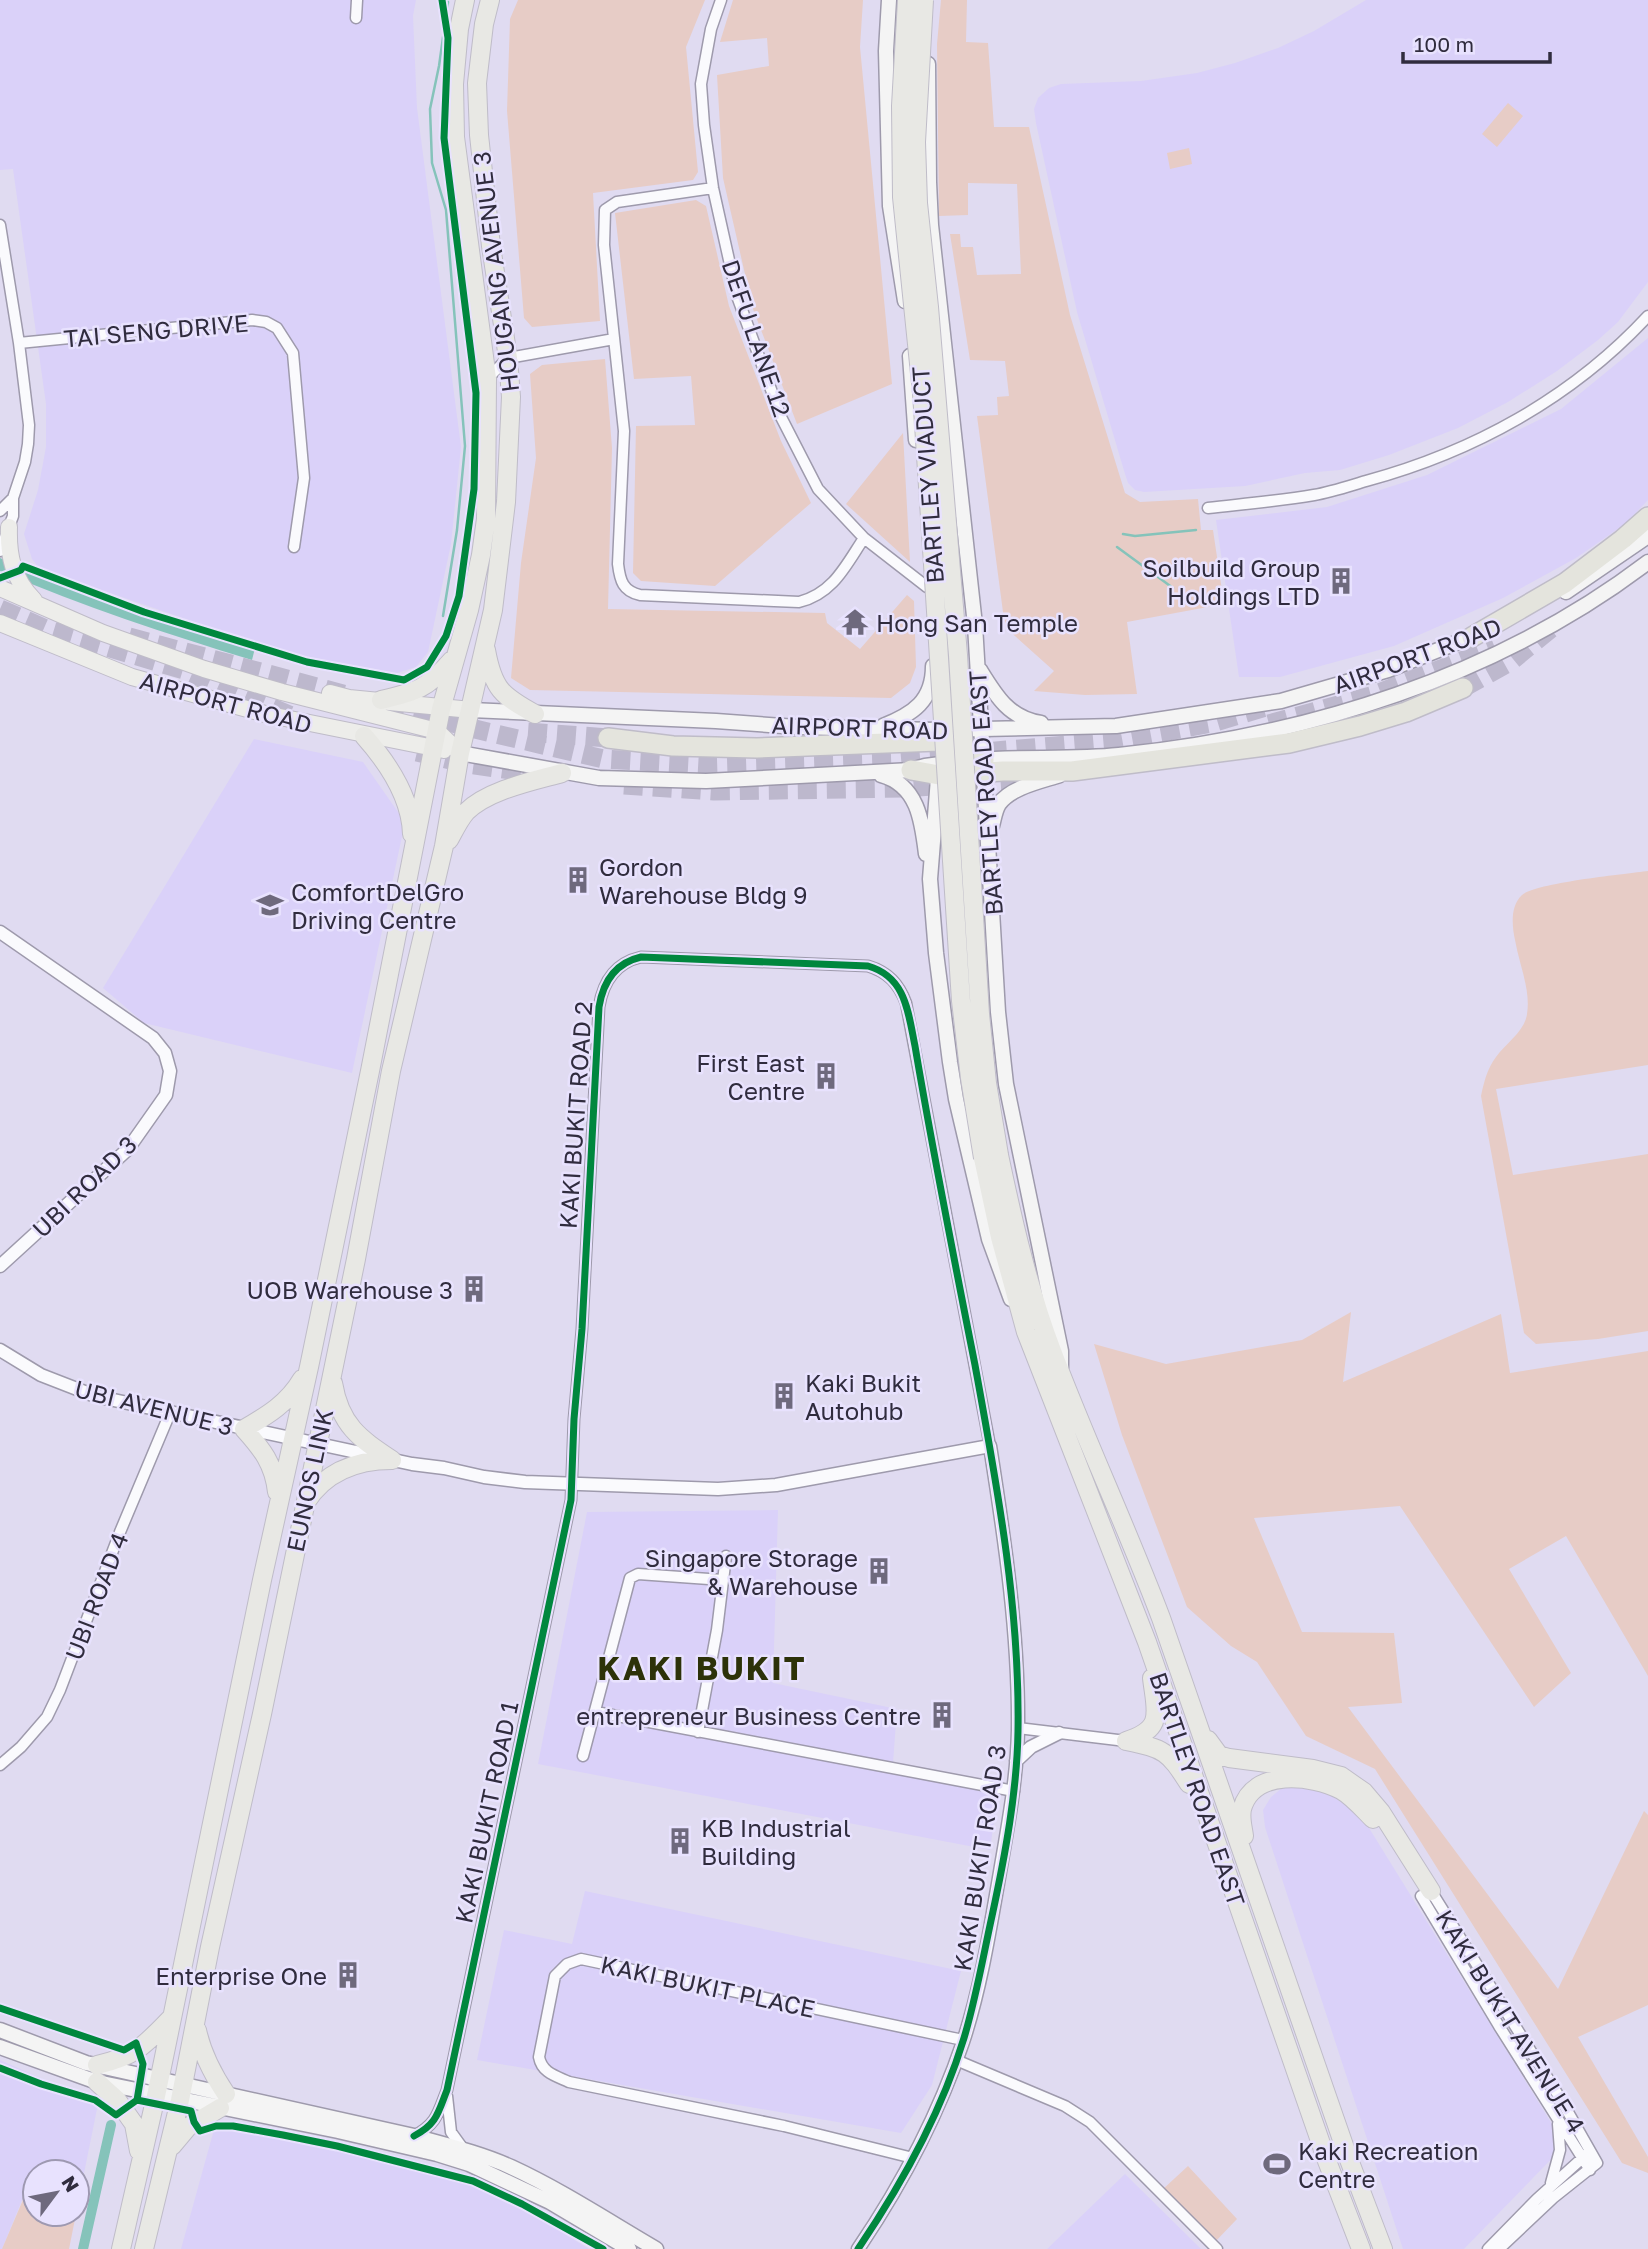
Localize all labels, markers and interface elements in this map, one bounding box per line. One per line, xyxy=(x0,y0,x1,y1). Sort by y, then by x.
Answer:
scale bar xyxy=(1403,21,1550,65)
text: 100 m xyxy=(1414,31,1474,57)
street label: HOUGANG AVENUE 3 xyxy=(466,150,524,394)
street label: DEFU LANE 12 xyxy=(717,256,797,420)
street label: TAI SENG DRIVE xyxy=(63,307,249,353)
street label: BARTLEY VIADUCT xyxy=(905,365,949,584)
place label: Soilbuild Group Holdings LTD xyxy=(1142,553,1320,610)
building icon: Soilbuild Group Holdings LTD xyxy=(1326,566,1356,596)
temple icon: Hong San Temple xyxy=(840,607,870,637)
place label: Hong San Temple xyxy=(876,608,1078,637)
street label: AIRPORT ROAD xyxy=(1329,611,1505,699)
street label: AIRPORT ROAD xyxy=(137,665,315,739)
street label: BARTLEY ROAD EAST xyxy=(962,669,1008,916)
street label: AIRPORT ROAD xyxy=(771,709,949,745)
place label: Gordon Warehouse Bldg 9 xyxy=(599,852,808,909)
building icon: Gordon Warehouse Bldg 9 xyxy=(563,865,593,895)
place label: ComfortDelGro Driving Centre xyxy=(291,877,464,934)
school or university icon: ComfortDelGro Driving Centre xyxy=(255,890,285,920)
street label: KAKI BUKIT ROAD 2 xyxy=(553,1000,597,1230)
place label: First East Centre xyxy=(696,1048,805,1105)
building icon: First East Centre xyxy=(811,1061,841,1091)
street label: UBI ROAD 3 xyxy=(26,1129,142,1243)
building icon: UOB Warehouse 3 xyxy=(459,1274,489,1304)
place label: UOB Warehouse 3 xyxy=(247,1275,453,1304)
place label: Kaki Bukit Autohub xyxy=(805,1368,921,1425)
street label: UBI AVENUE 3 xyxy=(72,1373,236,1441)
building icon: Kaki Bukit Autohub xyxy=(769,1381,799,1411)
street label: EUNOS LINK xyxy=(280,1406,338,1554)
street label: UBI ROAD 4 xyxy=(58,1528,134,1664)
place label: Singapore Storage & Warehouse xyxy=(645,1543,858,1600)
building icon: Singapore Storage & Warehouse xyxy=(864,1556,894,1586)
district label: KAKI BUKIT xyxy=(597,1649,807,1687)
street label: BARTLEY ROAD EAST xyxy=(1144,1668,1252,1910)
street label: KAKI BUKIT ROAD 1 xyxy=(448,1698,524,1926)
building icon: entrepreneur Business Centre xyxy=(927,1700,957,1730)
place label: entrepreneur Business Centre xyxy=(576,1701,921,1730)
street label: KAKI BUKIT ROAD 3 xyxy=(947,1743,1011,1973)
place label: KB Industrial Building xyxy=(701,1813,851,1870)
building icon: KB Industrial Building xyxy=(665,1826,695,1856)
street label: KAKI BUKIT AVENUE 4 xyxy=(1430,1904,1592,2138)
street label: KAKI BUKIT PLACE xyxy=(598,1949,818,2023)
building icon: Enterprise One xyxy=(333,1960,363,1990)
place label: Enterprise One xyxy=(155,1961,327,1990)
place label: Kaki Recreation Centre xyxy=(1298,2136,1479,2193)
sports icon: Kaki Recreation Centre xyxy=(1262,2149,1292,2179)
north arrow xyxy=(21,2158,91,2228)
text: N xyxy=(57,2172,84,2196)

